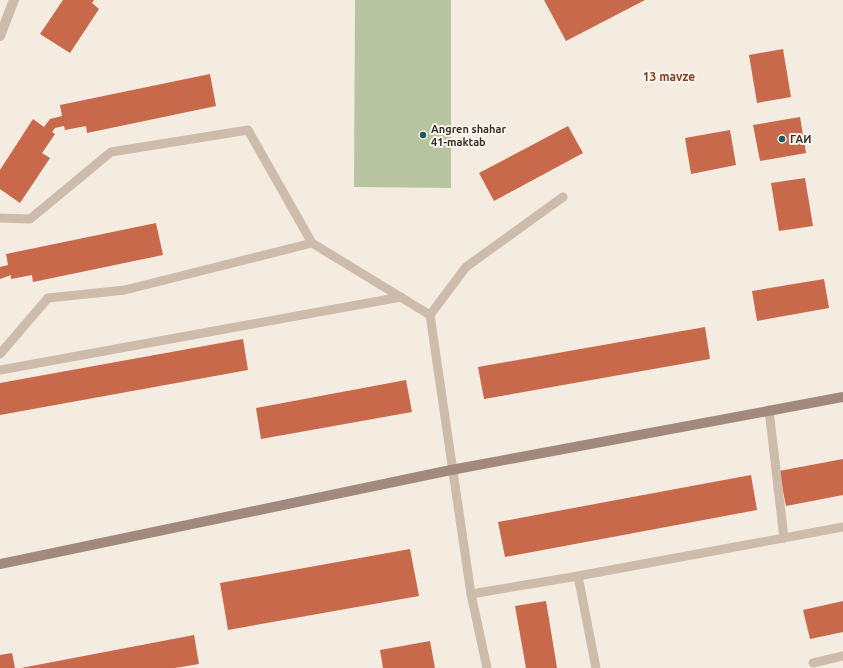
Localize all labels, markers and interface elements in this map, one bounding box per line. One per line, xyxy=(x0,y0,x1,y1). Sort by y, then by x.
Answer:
district label: 13 mavze xyxy=(643,70,695,83)
place label: Angren shahar 41-maktab xyxy=(431,123,506,148)
marker: Angren shahar 41-maktab xyxy=(418,130,428,140)
place label: ГАИ xyxy=(790,133,811,145)
marker: ГАИ xyxy=(777,134,787,144)

